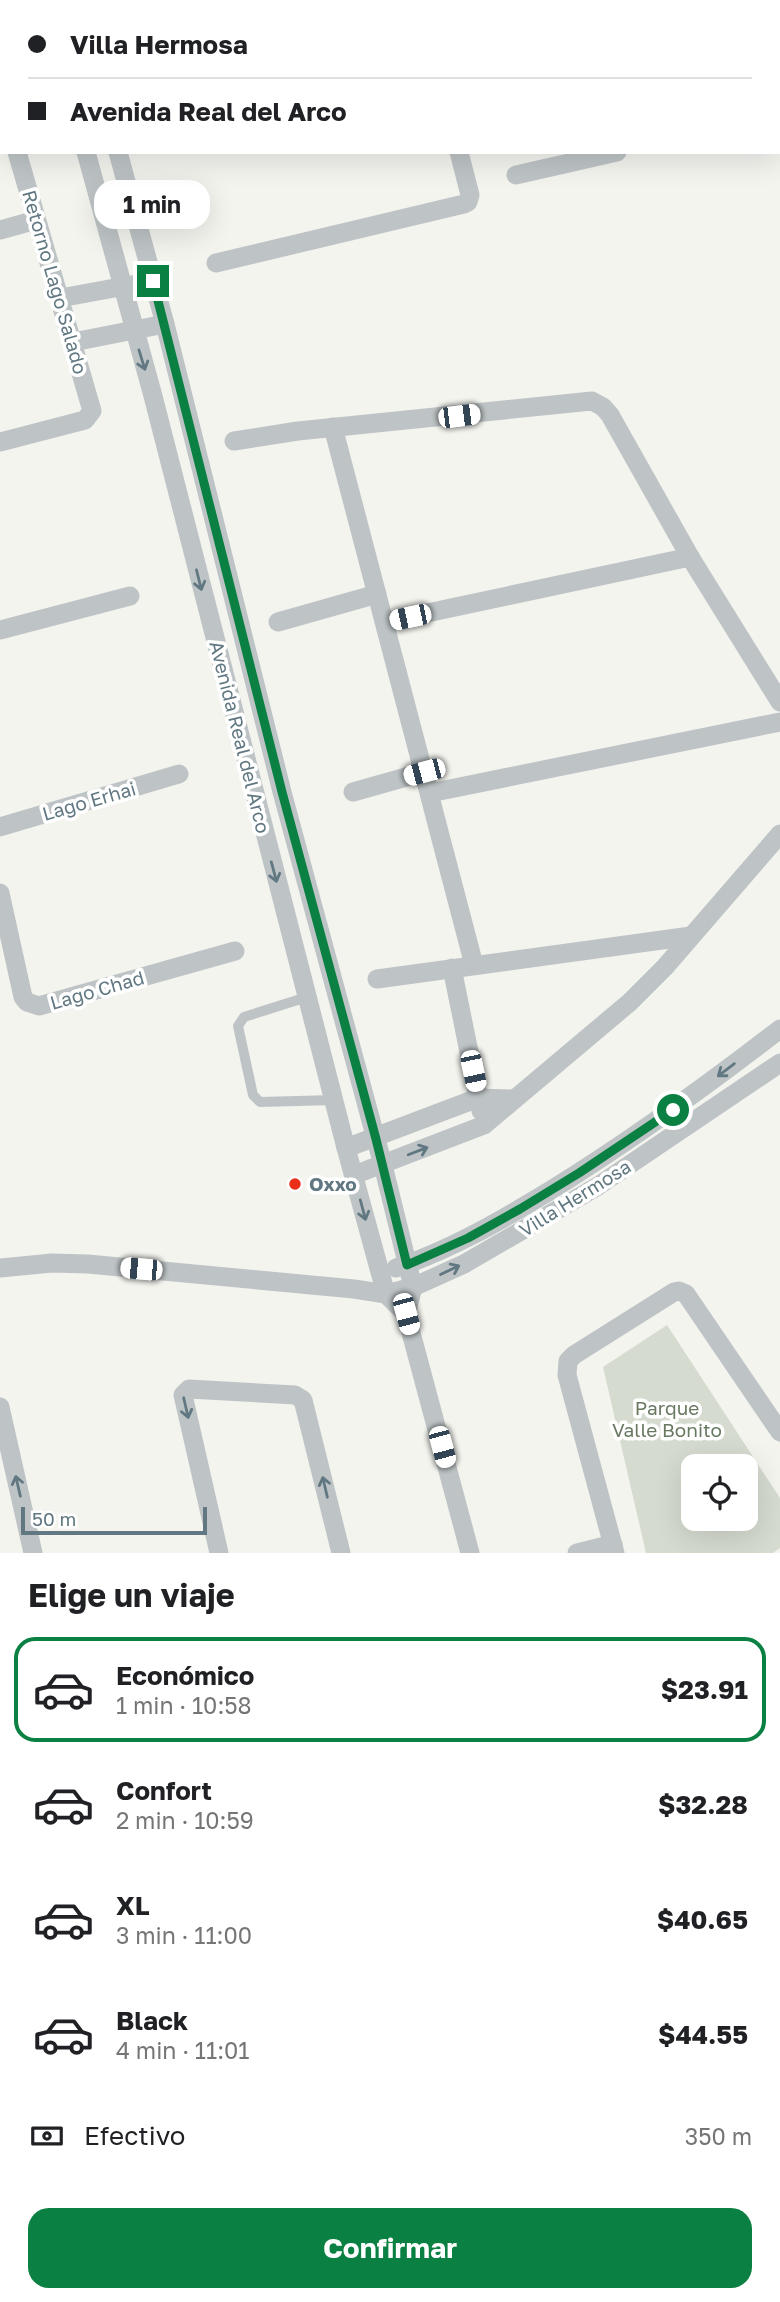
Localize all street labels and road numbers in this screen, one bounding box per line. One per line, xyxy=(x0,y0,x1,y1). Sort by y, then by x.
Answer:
street label: Retorno Lago Salado xyxy=(18,187,93,377)
street label: Avenida Real del Arco xyxy=(205,638,276,835)
street label: Lago Erhai xyxy=(39,776,138,825)
street label: Lago Chad xyxy=(47,965,146,1014)
street label: Villa Hermosa xyxy=(515,1154,635,1241)

